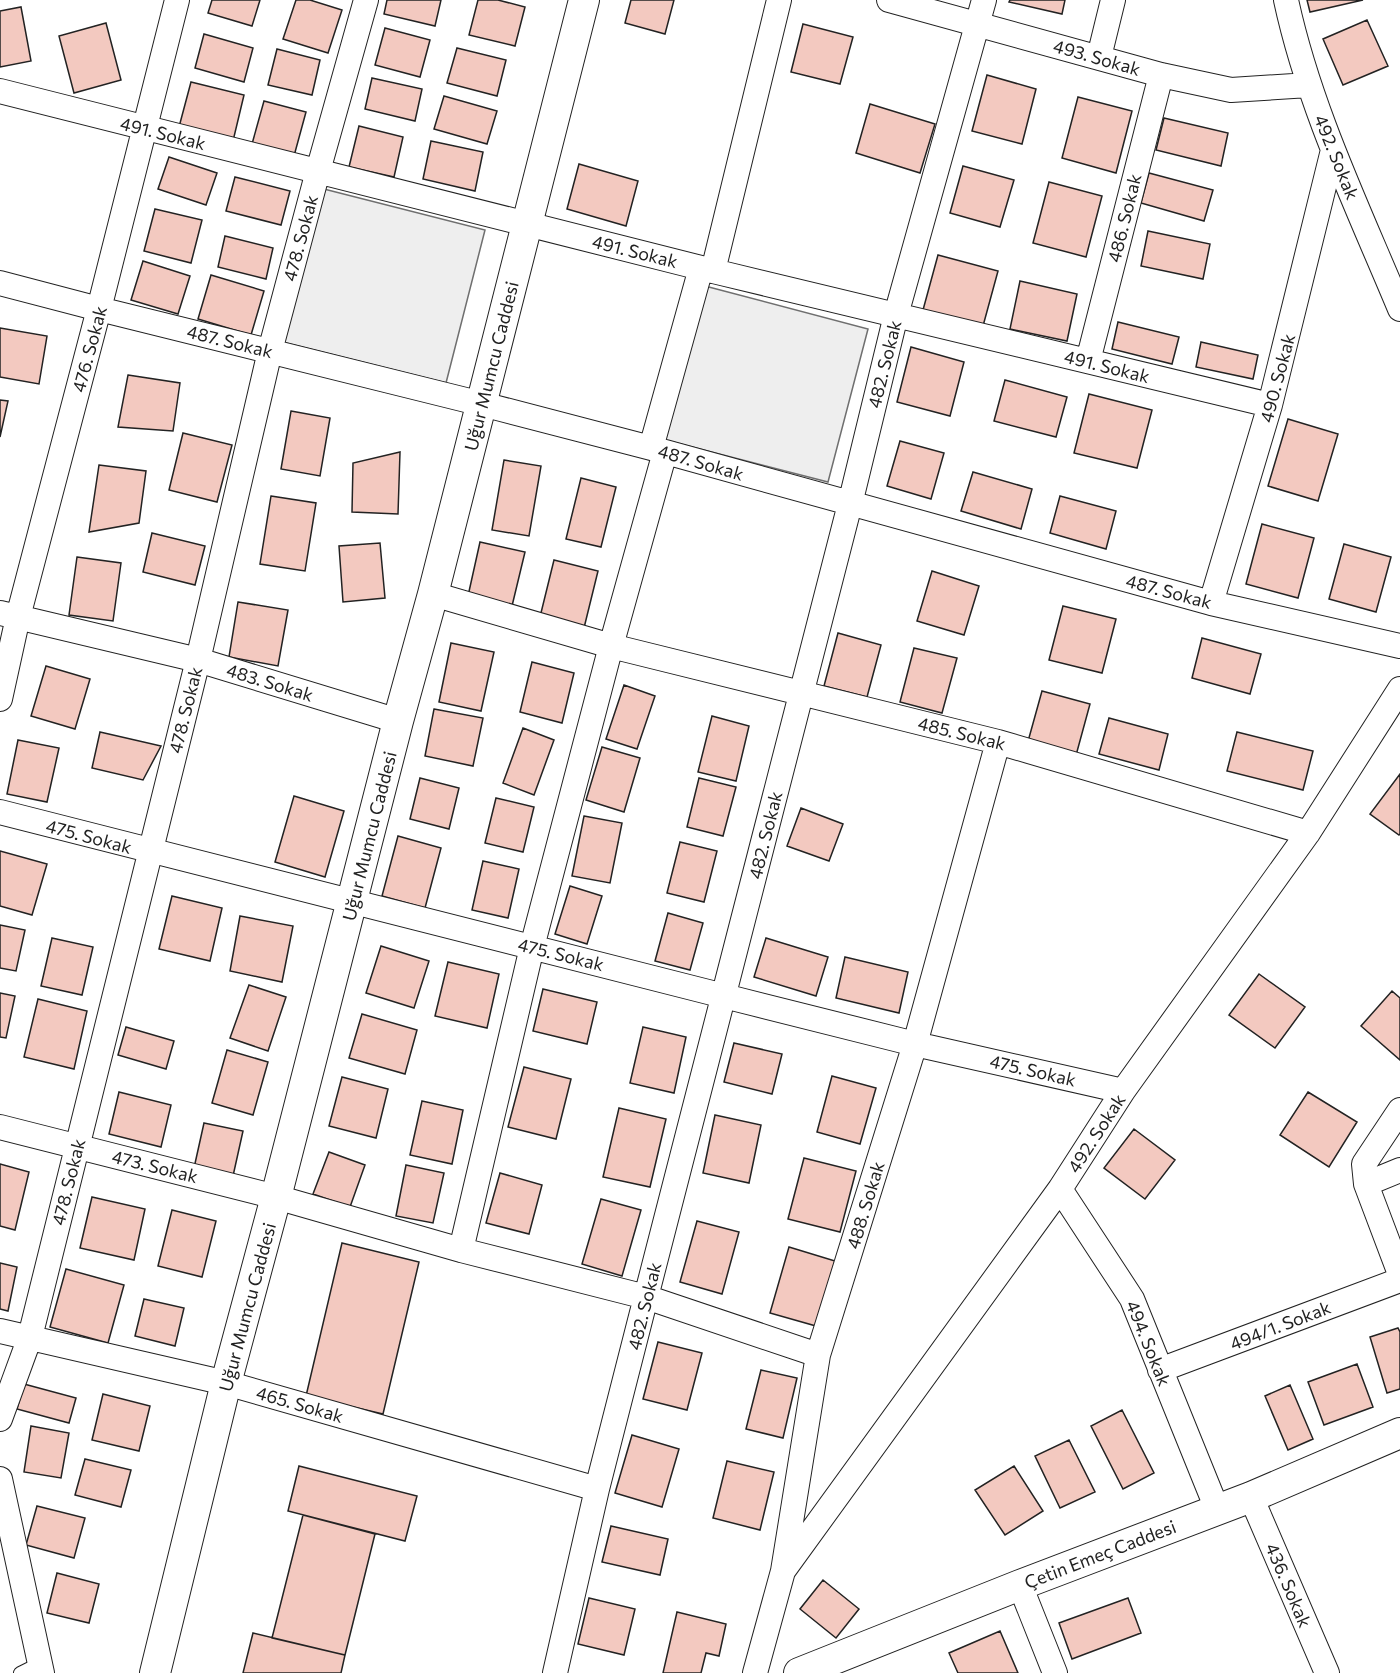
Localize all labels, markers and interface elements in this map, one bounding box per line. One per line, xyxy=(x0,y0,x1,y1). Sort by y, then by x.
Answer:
street label: 493. Sokak xyxy=(1051,34,1143,80)
street label: 492. Sokak xyxy=(1310,111,1364,203)
street label: 491. Sokak xyxy=(118,112,208,154)
street label: 486. Sokak xyxy=(1102,171,1146,264)
street label: 478. Sokak xyxy=(278,192,322,284)
street label: 491. Sokak xyxy=(590,230,680,272)
street label: Uğur Mumcu Caddesi xyxy=(459,279,523,453)
street label: 476. Sokak xyxy=(67,303,111,395)
street label: 482. Sokak xyxy=(862,318,906,410)
street label: 487. Sokak xyxy=(185,320,276,362)
street label: 490. Sokak xyxy=(1255,331,1299,425)
street label: 491. Sokak xyxy=(1062,345,1152,387)
street label: 487. Sokak xyxy=(656,439,746,485)
street label: 487. Sokak xyxy=(1124,569,1215,613)
street label: 483. Sokak xyxy=(224,658,316,706)
street label: 478. Sokak xyxy=(164,664,206,756)
street label: 485. Sokak xyxy=(916,711,1008,755)
street label: Uğur Mumcu Caddesi xyxy=(337,749,401,923)
street label: 482. Sokak xyxy=(743,789,787,881)
street label: 475. Sokak xyxy=(44,814,135,858)
street label: 475. Sokak xyxy=(516,933,607,975)
street label: 475. Sokak xyxy=(988,1049,1079,1091)
street label: 492. Sokak xyxy=(1062,1089,1130,1177)
street label: 478. Sokak xyxy=(47,1136,89,1228)
street label: 473. Sokak xyxy=(110,1145,201,1187)
street label: 488. Sokak xyxy=(841,1158,889,1251)
street label: Uğur Mumcu Caddesi xyxy=(214,1220,280,1394)
street label: 482. Sokak xyxy=(622,1260,666,1352)
street label: 494/1. Sokak xyxy=(1226,1296,1334,1354)
street label: 494. Sokak xyxy=(1122,1297,1176,1389)
street label: 465. Sokak xyxy=(254,1381,346,1427)
street label: Çetin Emeç Caddesi xyxy=(1021,1515,1179,1593)
street label: 436. Sokak xyxy=(1261,1539,1317,1631)

